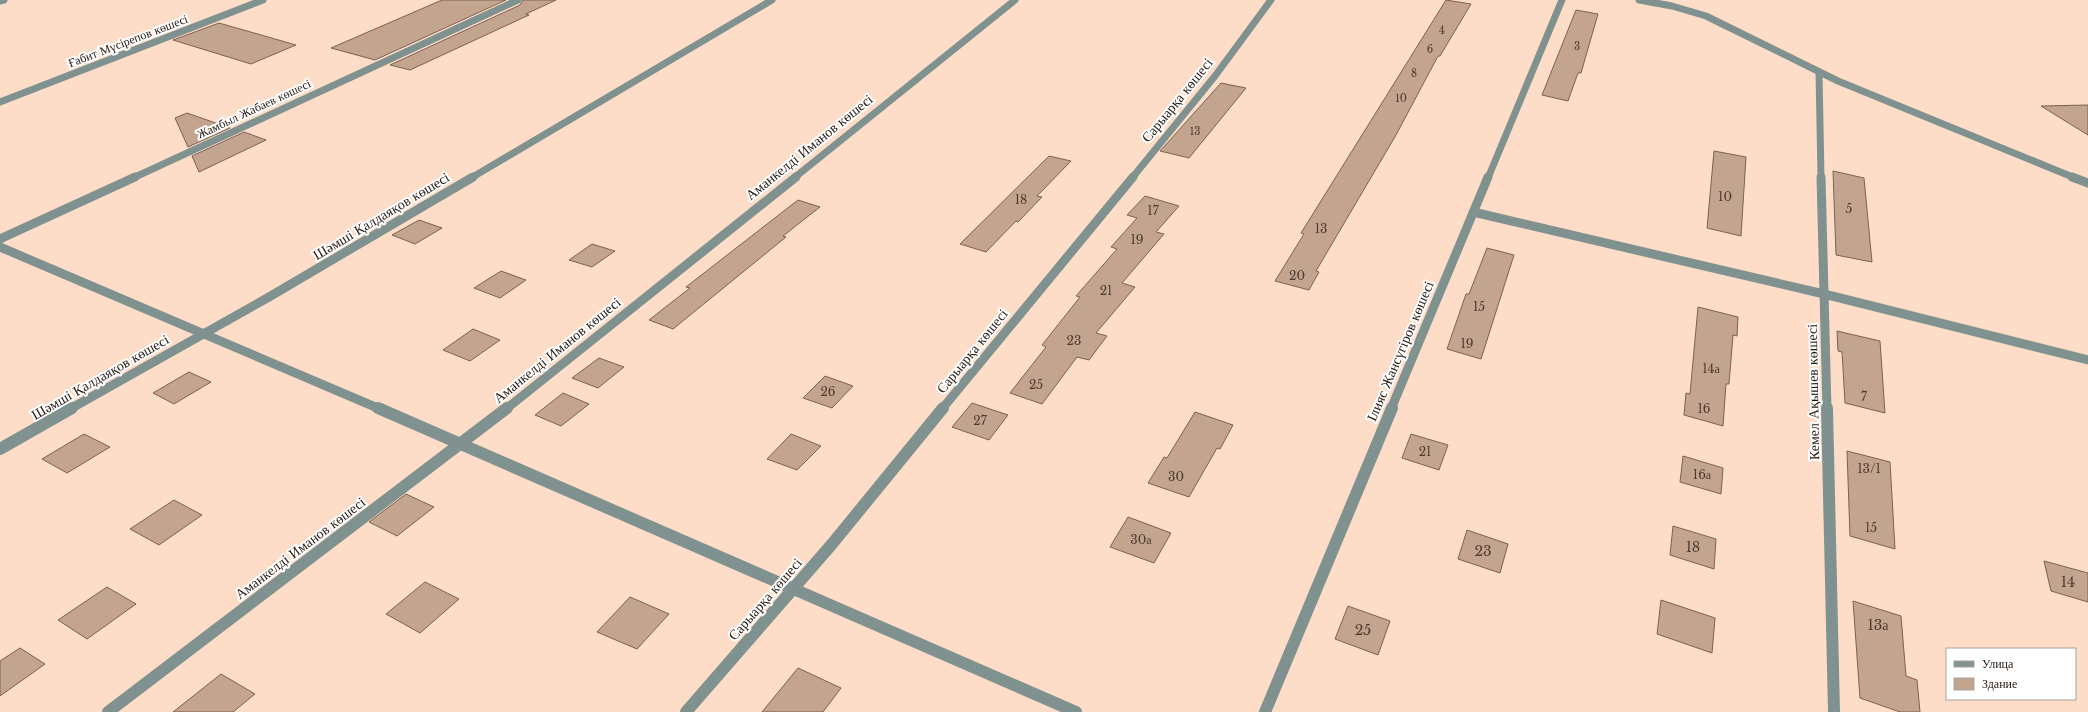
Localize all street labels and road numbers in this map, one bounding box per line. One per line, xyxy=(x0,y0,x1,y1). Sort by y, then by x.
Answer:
street label: Ғабит Мүсірепов көшесі xyxy=(66,11,190,70)
street label: Сарыарқа көшесі xyxy=(1137,54,1217,146)
street label: Жамбыл Жабаев көшесі xyxy=(194,75,314,142)
street label: Аманкелді Иманов көшесі xyxy=(742,90,876,204)
street label: Шәмші Қалдаяқов көшесі xyxy=(310,168,453,264)
street label: Ілияс Жансүгіров көшесі xyxy=(1362,278,1438,424)
street label: Аманкелді Иманов көшесі xyxy=(490,293,624,407)
street label: Сарыарқа көшесі xyxy=(932,305,1012,397)
street label: Кемел Ақышев көшесі xyxy=(1803,324,1823,460)
street label: Шәмші Қалдаяқов көшесі xyxy=(28,330,172,424)
street label: Аманкелді Иманов көшесі xyxy=(231,493,369,603)
street label: Сарыарқа көшесі xyxy=(724,554,806,644)

